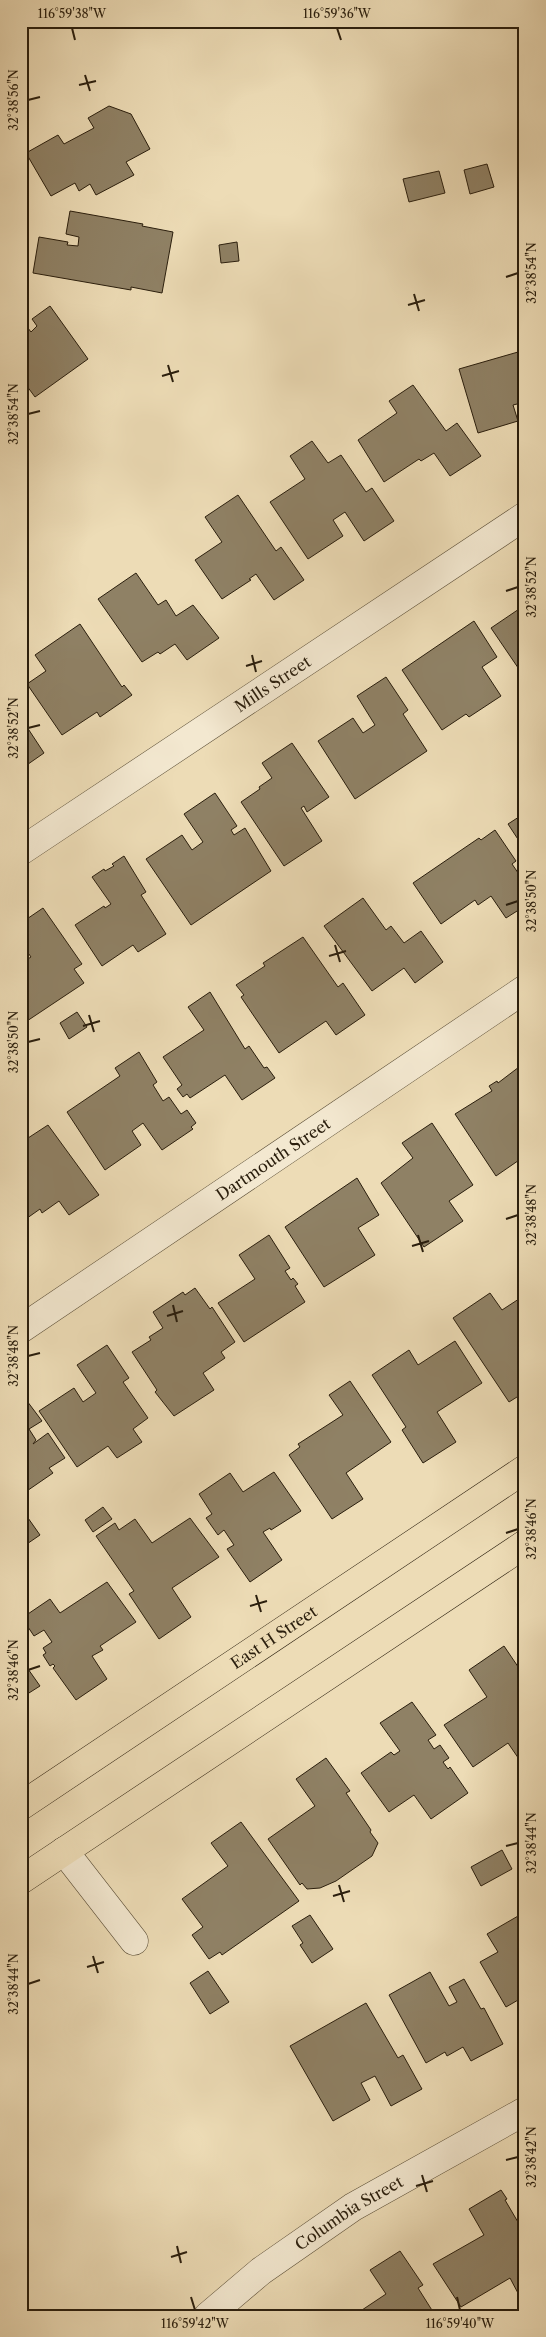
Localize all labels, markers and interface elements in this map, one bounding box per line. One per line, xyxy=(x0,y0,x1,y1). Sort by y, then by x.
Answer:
text: 116°59'38"W xyxy=(38,6,107,21)
text: 116°59'36"W xyxy=(303,6,372,21)
text: 32°38'56"N xyxy=(6,69,21,131)
text: 32°38'54"N xyxy=(524,242,539,304)
text: 32°38'54"N xyxy=(6,383,21,445)
text: 32°38'52"N xyxy=(524,556,539,618)
street label: Mills Street xyxy=(231,651,315,716)
text: 32°38'52"N xyxy=(6,697,21,759)
text: 32°38'50"N xyxy=(524,870,539,932)
text: 32°38'50"N xyxy=(6,1011,21,1073)
street label: Dartmouth Street xyxy=(212,1113,334,1205)
text: 32°38'48"N xyxy=(524,1184,539,1246)
text: 32°38'48"N xyxy=(6,1325,21,1387)
text: 32°38'46"N xyxy=(524,1498,539,1560)
street label: East H Street xyxy=(227,1601,321,1673)
text: 32°38'46"N xyxy=(6,1639,21,1701)
text: 32°38'44"N xyxy=(524,1812,539,1874)
text: 32°38'44"N xyxy=(6,1953,21,2015)
text: 32°38'42"N xyxy=(524,2126,539,2188)
street label: Columbia Street xyxy=(291,2171,407,2254)
text: 116°59'42"W xyxy=(161,2316,230,2331)
text: 116°59'40"W xyxy=(426,2316,495,2331)

